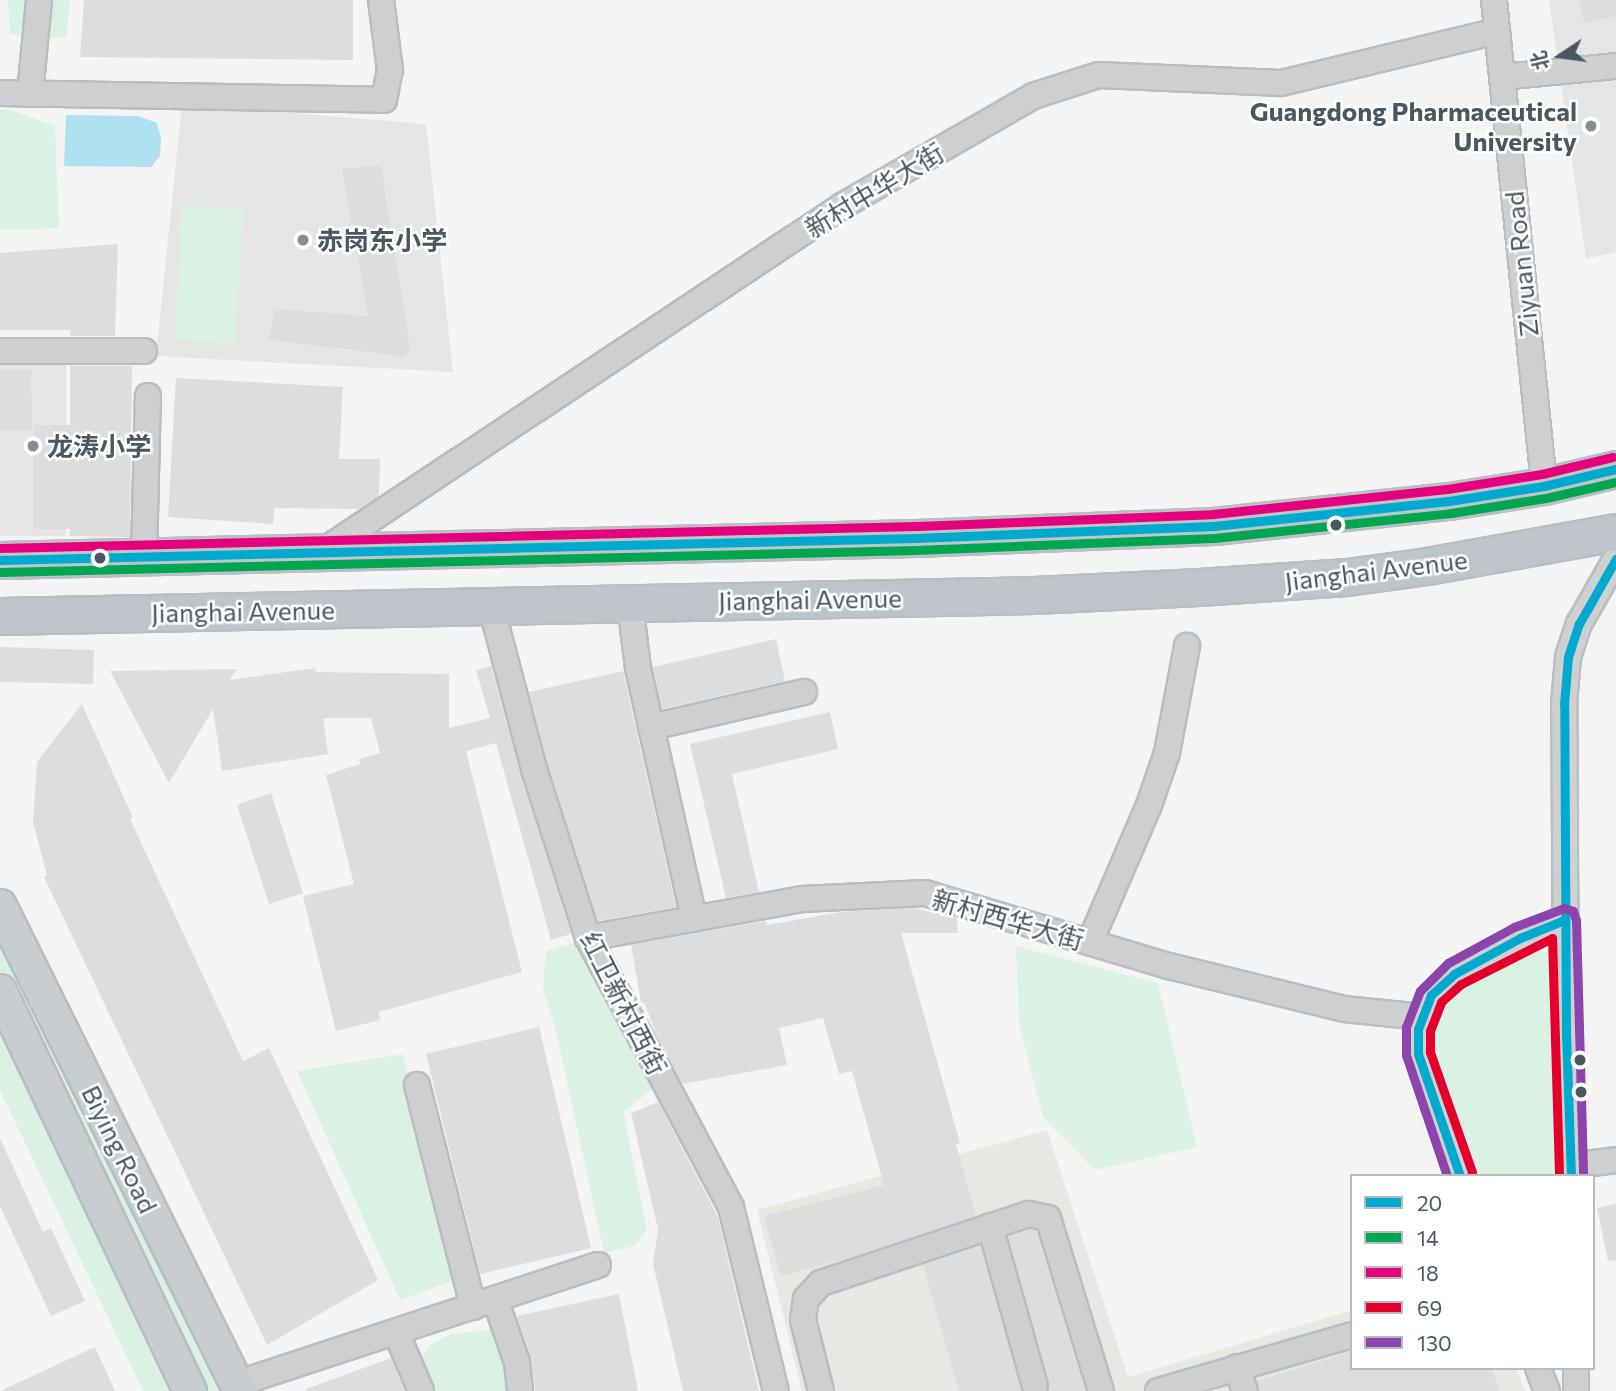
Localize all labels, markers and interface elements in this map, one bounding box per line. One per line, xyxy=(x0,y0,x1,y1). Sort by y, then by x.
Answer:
north arrow xyxy=(1525,21,1595,91)
text: 北 xyxy=(1526,49,1552,73)
place label: Guangdong Pharmaceutical University xyxy=(1250,95,1577,156)
marker: Guangdong Pharmaceutical University xyxy=(1583,118,1599,134)
street label: 新村中华大街 xyxy=(799,136,949,244)
street label: Ziyuan Road xyxy=(1498,190,1544,338)
place label: 赤岗东小学 xyxy=(317,224,447,256)
marker: 赤岗东小学 xyxy=(295,232,311,248)
place label: 龙涛小学 xyxy=(47,430,151,462)
marker: 龙涛小学 xyxy=(25,438,41,454)
unlabelled marker xyxy=(1329,518,1343,532)
street label: Jianghai Avenue xyxy=(1283,543,1469,597)
unlabelled marker xyxy=(93,551,107,565)
street label: Jianghai Avenue xyxy=(718,582,902,616)
street label: Jianghai Avenue xyxy=(151,594,335,628)
street label: 新村西华大街 xyxy=(929,883,1087,955)
street label: 红卫新村西街 xyxy=(575,926,673,1080)
unlabelled marker xyxy=(1573,1053,1587,1067)
street label: Biying Road xyxy=(76,1080,164,1218)
unlabelled marker xyxy=(1574,1085,1588,1099)
legend xyxy=(1350,1174,1595,1370)
text: 20 xyxy=(1417,1190,1442,1215)
text: 14 xyxy=(1417,1225,1439,1250)
text: 18 xyxy=(1417,1260,1439,1285)
text: 69 xyxy=(1417,1295,1442,1320)
text: 130 xyxy=(1417,1330,1452,1355)

